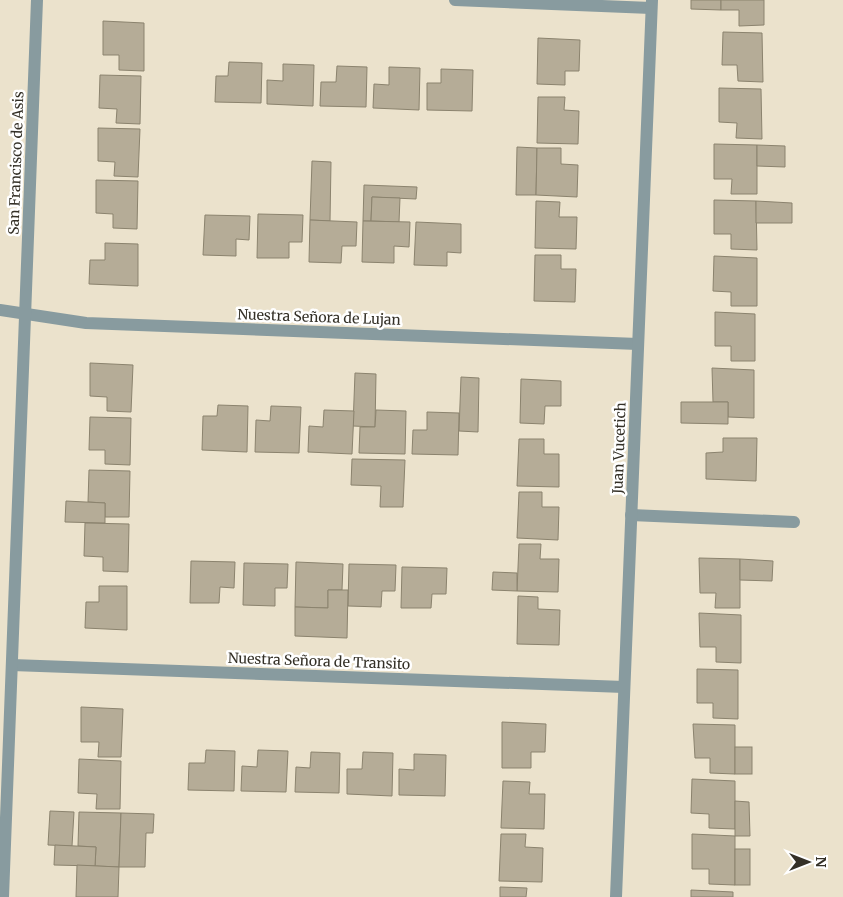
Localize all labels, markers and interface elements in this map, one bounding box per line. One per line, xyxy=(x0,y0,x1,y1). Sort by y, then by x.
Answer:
street label: San Francisco de Asis xyxy=(4,91,28,235)
street label: Nuestra Señora de Lujan xyxy=(237,305,401,329)
street label: Juan Vucetich xyxy=(608,402,630,495)
street label: Nuestra Señora de Transito xyxy=(228,649,410,673)
north arrow xyxy=(783,837,833,887)
text: N xyxy=(812,856,830,868)

